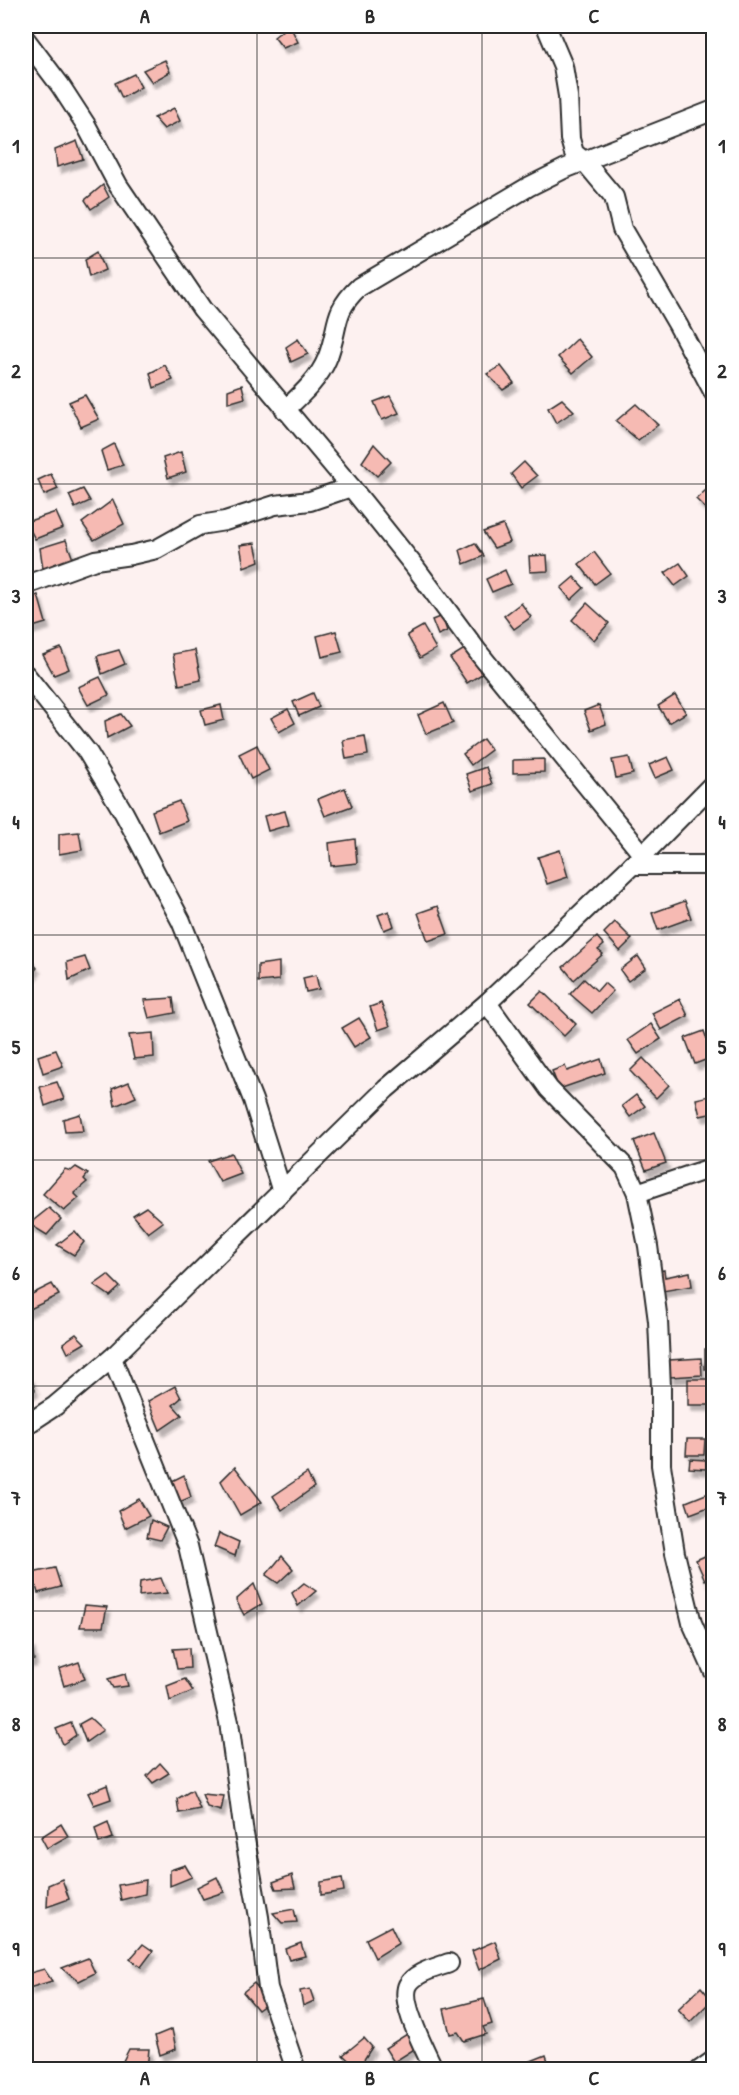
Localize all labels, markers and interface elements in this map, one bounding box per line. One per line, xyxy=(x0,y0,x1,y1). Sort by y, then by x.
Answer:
text: A xyxy=(140,2,150,29)
text: B xyxy=(365,2,375,29)
text: C xyxy=(589,2,600,29)
text: 1 xyxy=(12,132,20,159)
text: 1 xyxy=(718,132,726,159)
text: 2 xyxy=(11,357,21,384)
text: 2 xyxy=(717,357,727,384)
text: 3 xyxy=(12,582,21,609)
text: 3 xyxy=(718,582,727,609)
text: 4 xyxy=(12,808,20,835)
text: 4 xyxy=(718,808,726,835)
text: 5 xyxy=(12,1033,21,1060)
text: 5 xyxy=(718,1033,727,1060)
text: 6 xyxy=(12,1259,20,1286)
text: 6 xyxy=(718,1259,726,1286)
text: 7 xyxy=(10,1484,21,1511)
text: 7 xyxy=(716,1484,727,1511)
text: 8 xyxy=(12,1710,21,1737)
text: 8 xyxy=(718,1710,727,1737)
text: 9 xyxy=(12,1935,20,1962)
text: 9 xyxy=(718,1935,726,1962)
text: A xyxy=(140,2064,150,2091)
text: B xyxy=(365,2064,375,2091)
text: C xyxy=(589,2064,600,2091)

